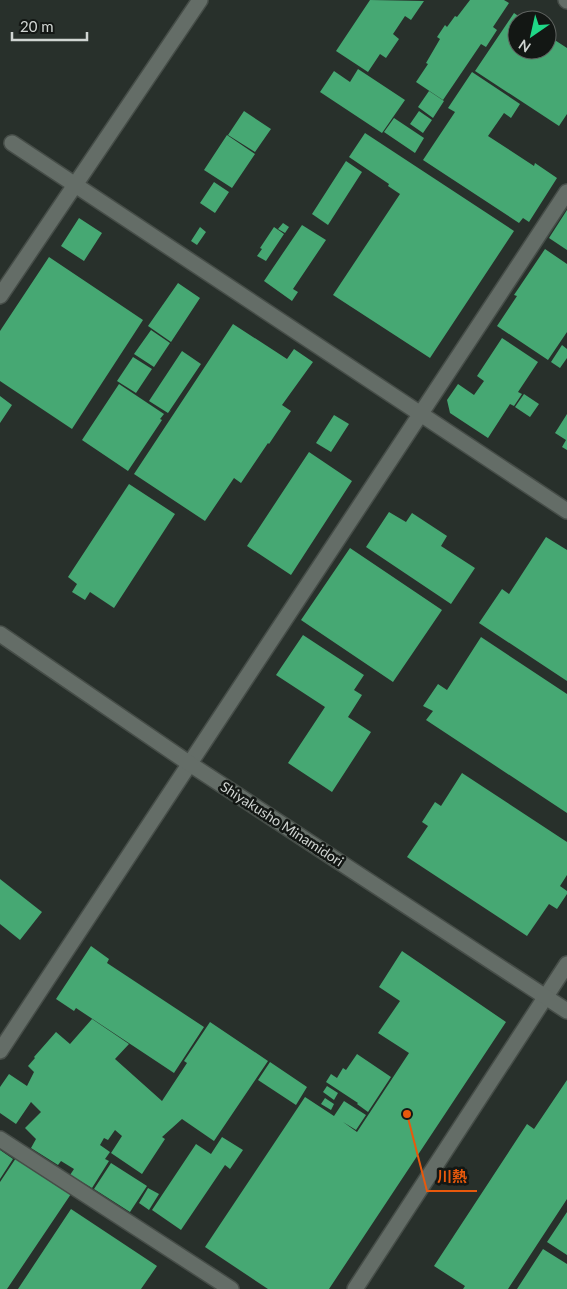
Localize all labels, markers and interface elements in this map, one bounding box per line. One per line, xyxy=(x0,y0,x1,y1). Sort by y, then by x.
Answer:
scale bar xyxy=(12,10,88,42)
north arrow xyxy=(507,10,557,60)
text: 20 m xyxy=(20,17,54,35)
text: N xyxy=(515,36,534,56)
street label: Shiyakusho Minamidori xyxy=(218,777,347,870)
callout: 川熱 xyxy=(427,1161,477,1191)
text: 川熱 xyxy=(437,1167,467,1185)

